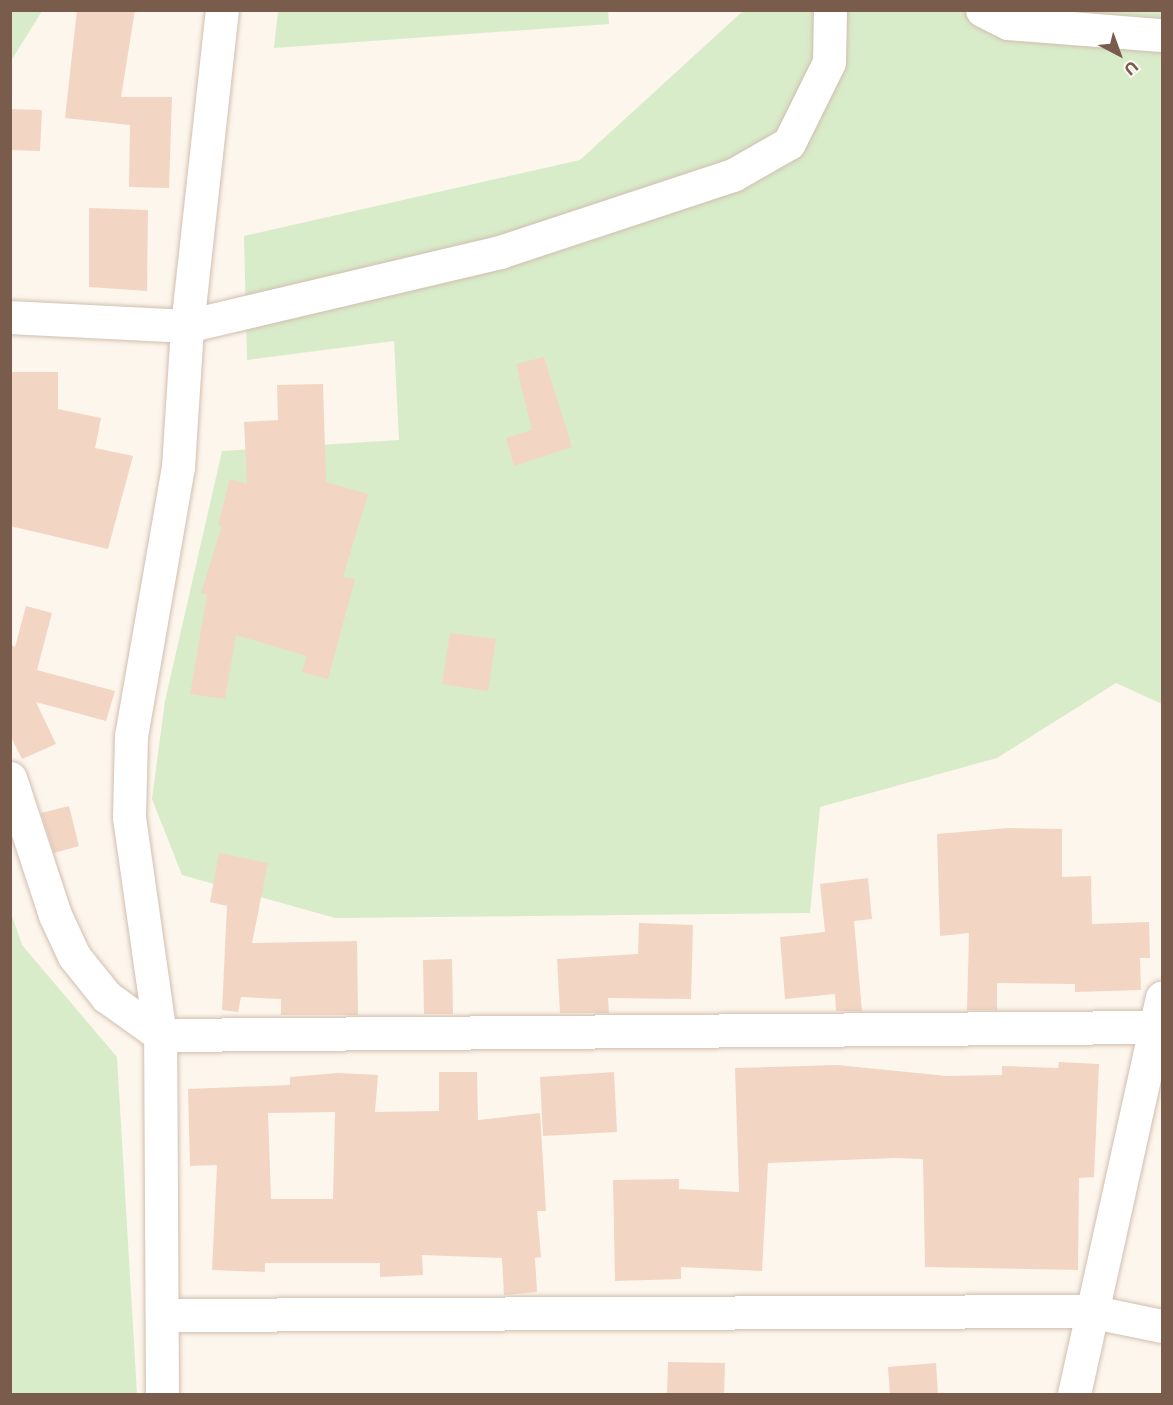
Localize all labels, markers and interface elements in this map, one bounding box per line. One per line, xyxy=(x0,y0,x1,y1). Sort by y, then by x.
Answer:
north arrow xyxy=(1089,24,1149,84)
text: U xyxy=(1120,57,1142,79)

